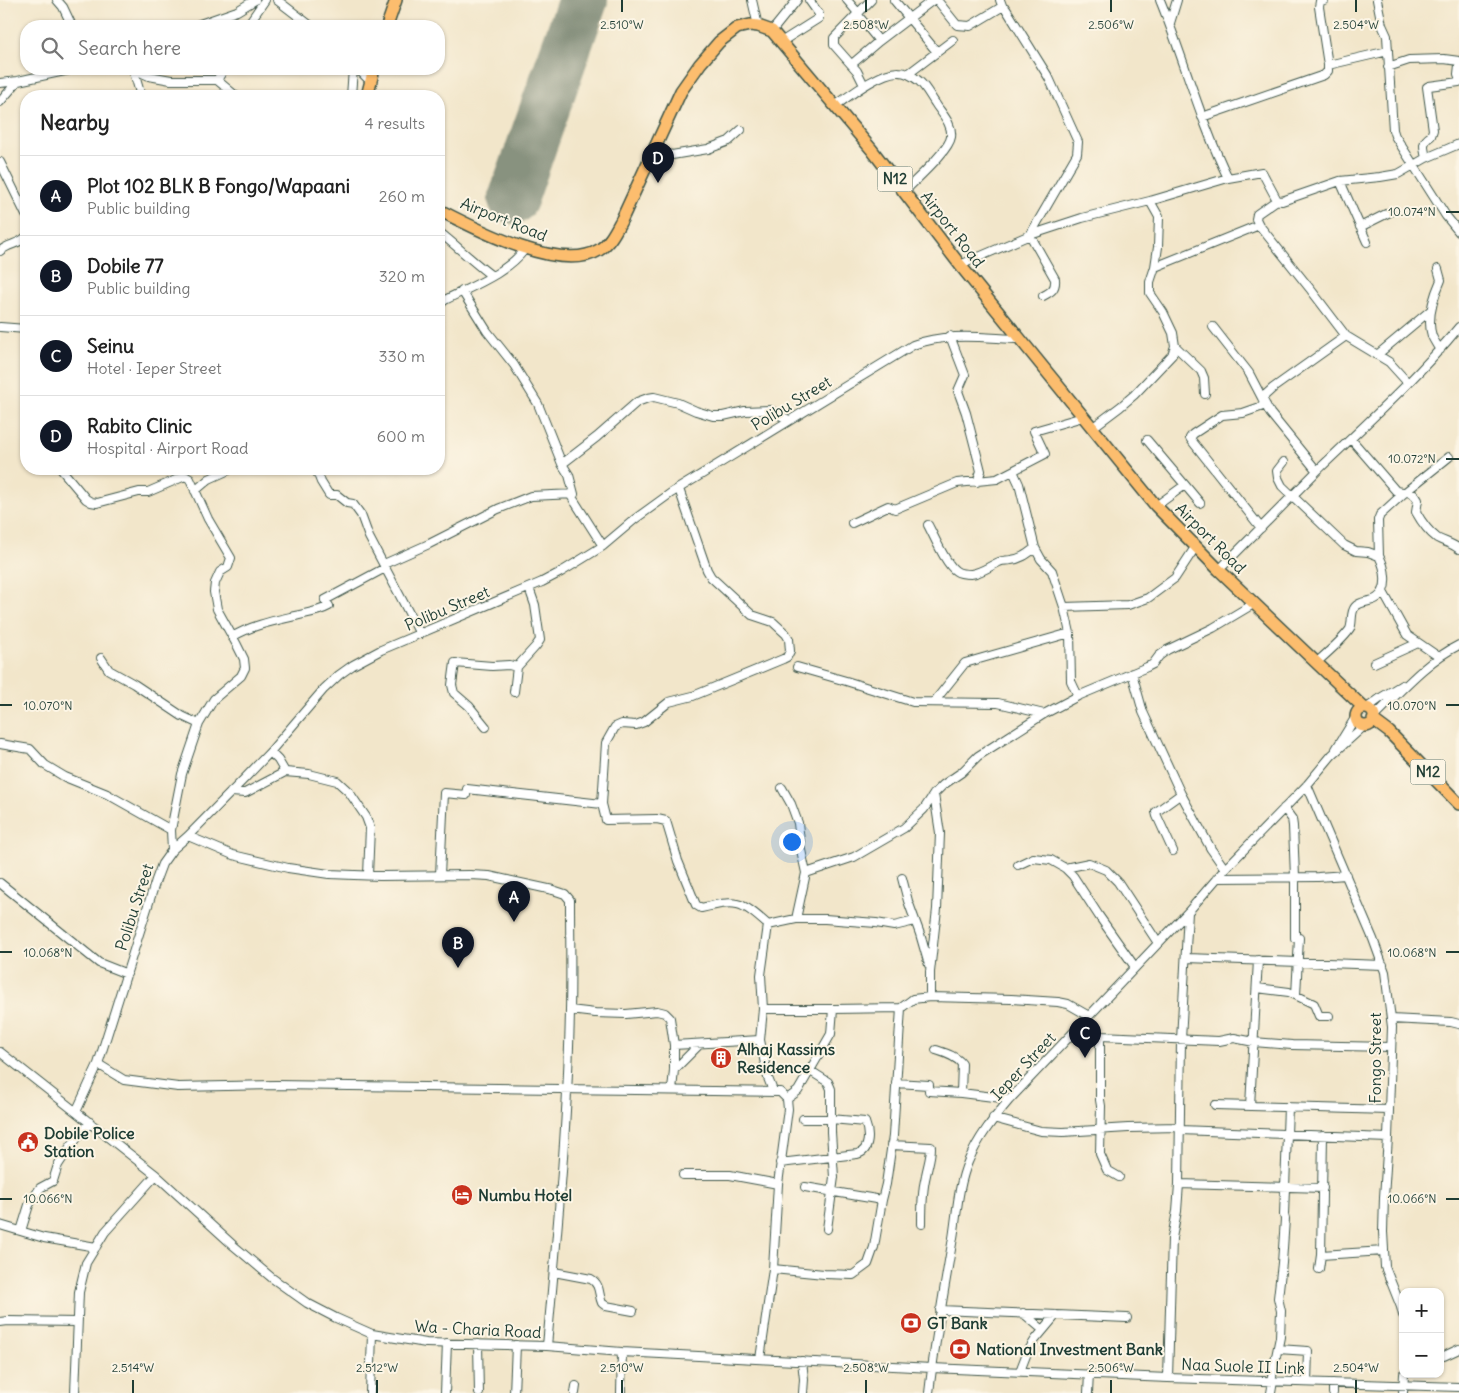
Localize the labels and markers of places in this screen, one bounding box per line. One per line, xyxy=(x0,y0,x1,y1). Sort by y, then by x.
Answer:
pin: D xyxy=(642,142,674,183)
pin: A xyxy=(498,881,530,922)
pin: B xyxy=(442,927,474,968)
pin: C xyxy=(1069,1017,1101,1058)
place label: Alhaj Kassims Residence xyxy=(737,1039,835,1077)
building icon: Alhaj Kassims Residence xyxy=(709,1046,733,1070)
place label: Dobile Police Station xyxy=(44,1123,135,1161)
public building icon: Dobile Police Station xyxy=(16,1130,40,1154)
hotel icon: Numbu Hotel xyxy=(450,1183,474,1207)
place label: Numbu Hotel xyxy=(478,1185,572,1205)
bank icon: GT Bank xyxy=(899,1311,923,1335)
place label: GT Bank xyxy=(927,1313,988,1333)
bank icon: National Investment Bank xyxy=(948,1337,972,1361)
place label: National Investment Bank xyxy=(976,1339,1163,1359)

